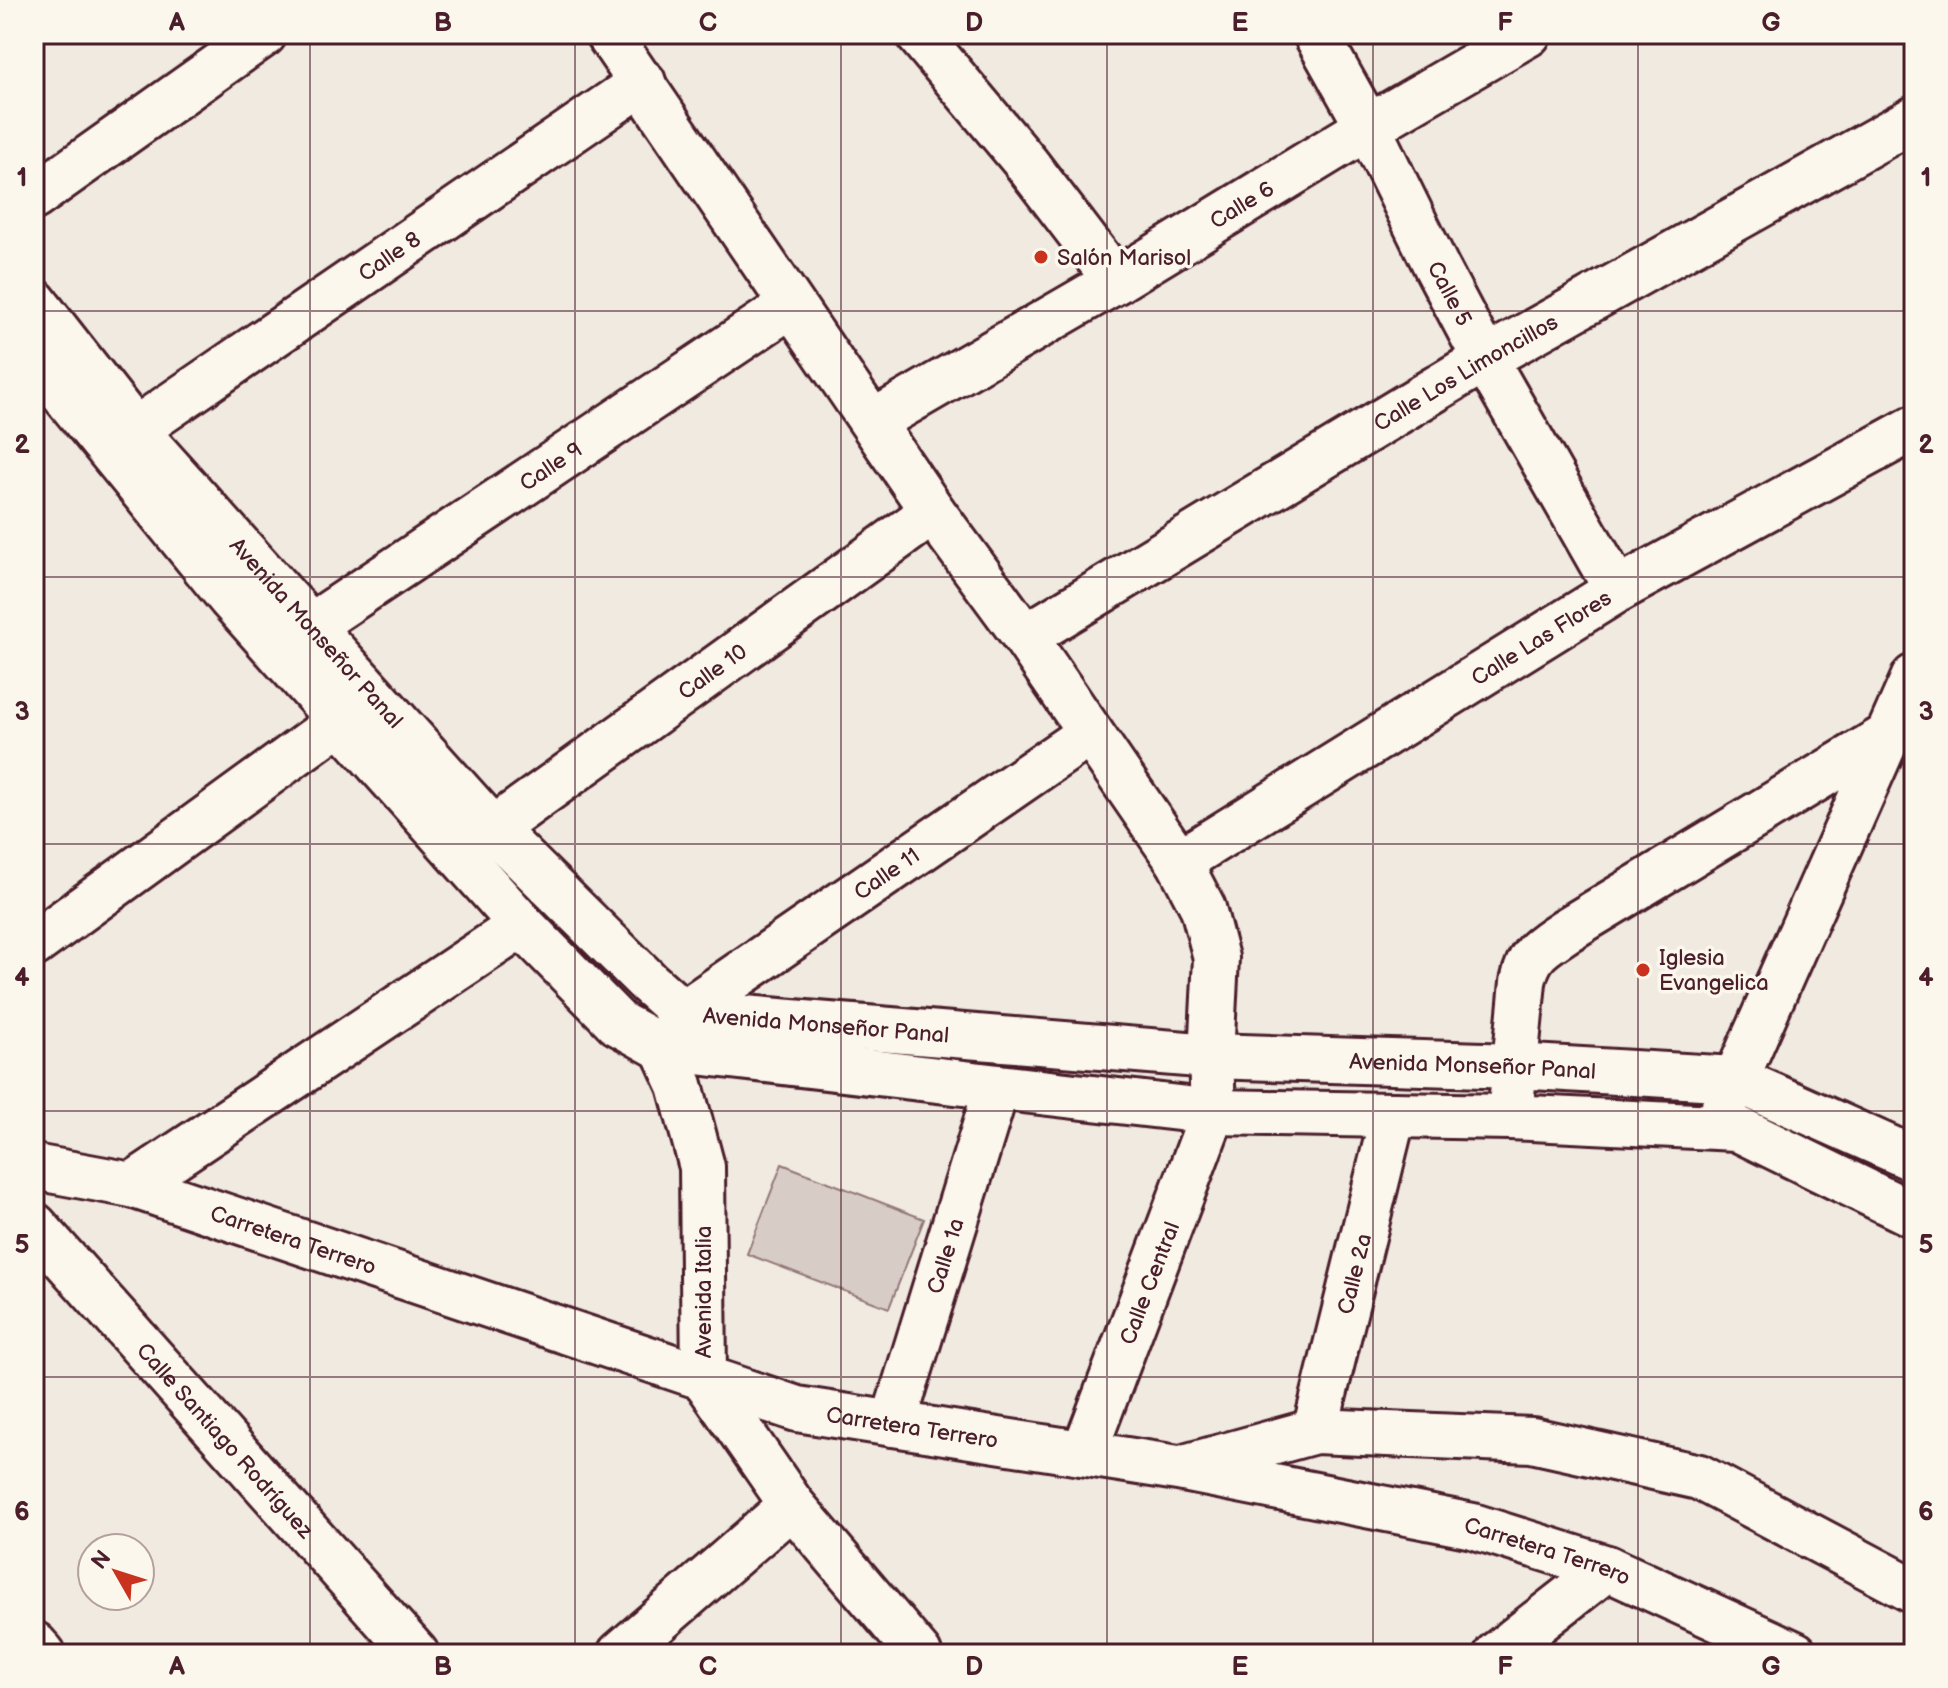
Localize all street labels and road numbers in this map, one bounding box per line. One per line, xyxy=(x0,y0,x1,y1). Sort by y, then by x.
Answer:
street label: Calle 6 xyxy=(1205,176,1279,235)
street label: Calle 8 xyxy=(354,226,426,288)
street label: Calle 5 xyxy=(1421,257,1477,331)
street label: Calle Los Limoncillos xyxy=(1369,309,1563,438)
street label: Calle 9 xyxy=(515,437,588,498)
street label: Avenida Monseñor Panal xyxy=(223,533,408,734)
street label: Calle Las Flores xyxy=(1467,585,1617,692)
street label: Calle 10 xyxy=(673,639,753,706)
street label: Calle 11 xyxy=(849,842,925,906)
street label: Avenida Monseñor Panal xyxy=(702,1003,950,1050)
street label: Avenida Monseñor Panal xyxy=(1349,1049,1597,1086)
street label: Carretera Terrero xyxy=(206,1200,380,1281)
street label: Calle 1a xyxy=(922,1215,971,1297)
street label: Calle Central xyxy=(1115,1218,1186,1349)
street label: Avenida Italia xyxy=(691,1226,718,1358)
street label: Calle 2a xyxy=(1332,1231,1378,1317)
street label: Calle Santiago Rodríguez xyxy=(130,1338,319,1545)
street label: Carretera Terrero xyxy=(824,1402,1000,1455)
street label: Carretera Terrero xyxy=(1462,1513,1635,1592)

